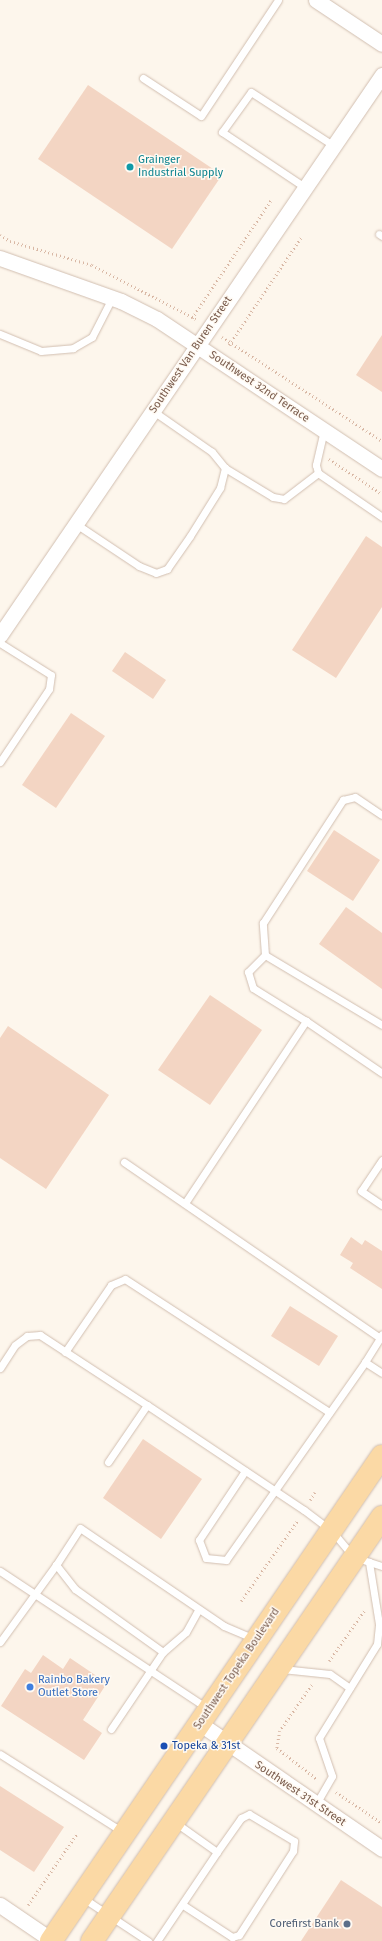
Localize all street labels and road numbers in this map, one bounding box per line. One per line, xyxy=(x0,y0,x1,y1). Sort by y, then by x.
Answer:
street label: Southwest Van Buren Street xyxy=(147,294,235,416)
street label: Southwest 32nd Terrace xyxy=(206,349,312,425)
street label: Southwest Topeka Boulevard xyxy=(191,1606,283,1732)
street label: Southwest 31st Street xyxy=(252,1759,348,1829)

